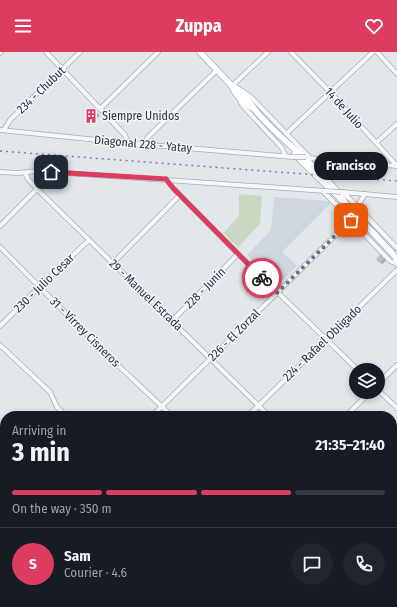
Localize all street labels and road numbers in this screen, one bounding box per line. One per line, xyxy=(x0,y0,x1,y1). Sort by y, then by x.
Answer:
street label: 234 - Chubut xyxy=(14,64,68,116)
street label: 14 de Julio xyxy=(322,85,366,131)
street label: Diagonal 228 - Yatay xyxy=(94,133,193,155)
street label: 230 - Julio Cesar xyxy=(11,250,78,315)
street label: 29 - Manuel Estrada xyxy=(106,256,186,334)
street label: 228 - Junín xyxy=(182,265,228,311)
street label: 31 - Virrey Cisneros xyxy=(47,294,123,370)
street label: 224 - Rafael Obligado xyxy=(280,302,364,384)
street label: 226 - El Zorzal xyxy=(205,306,263,364)

